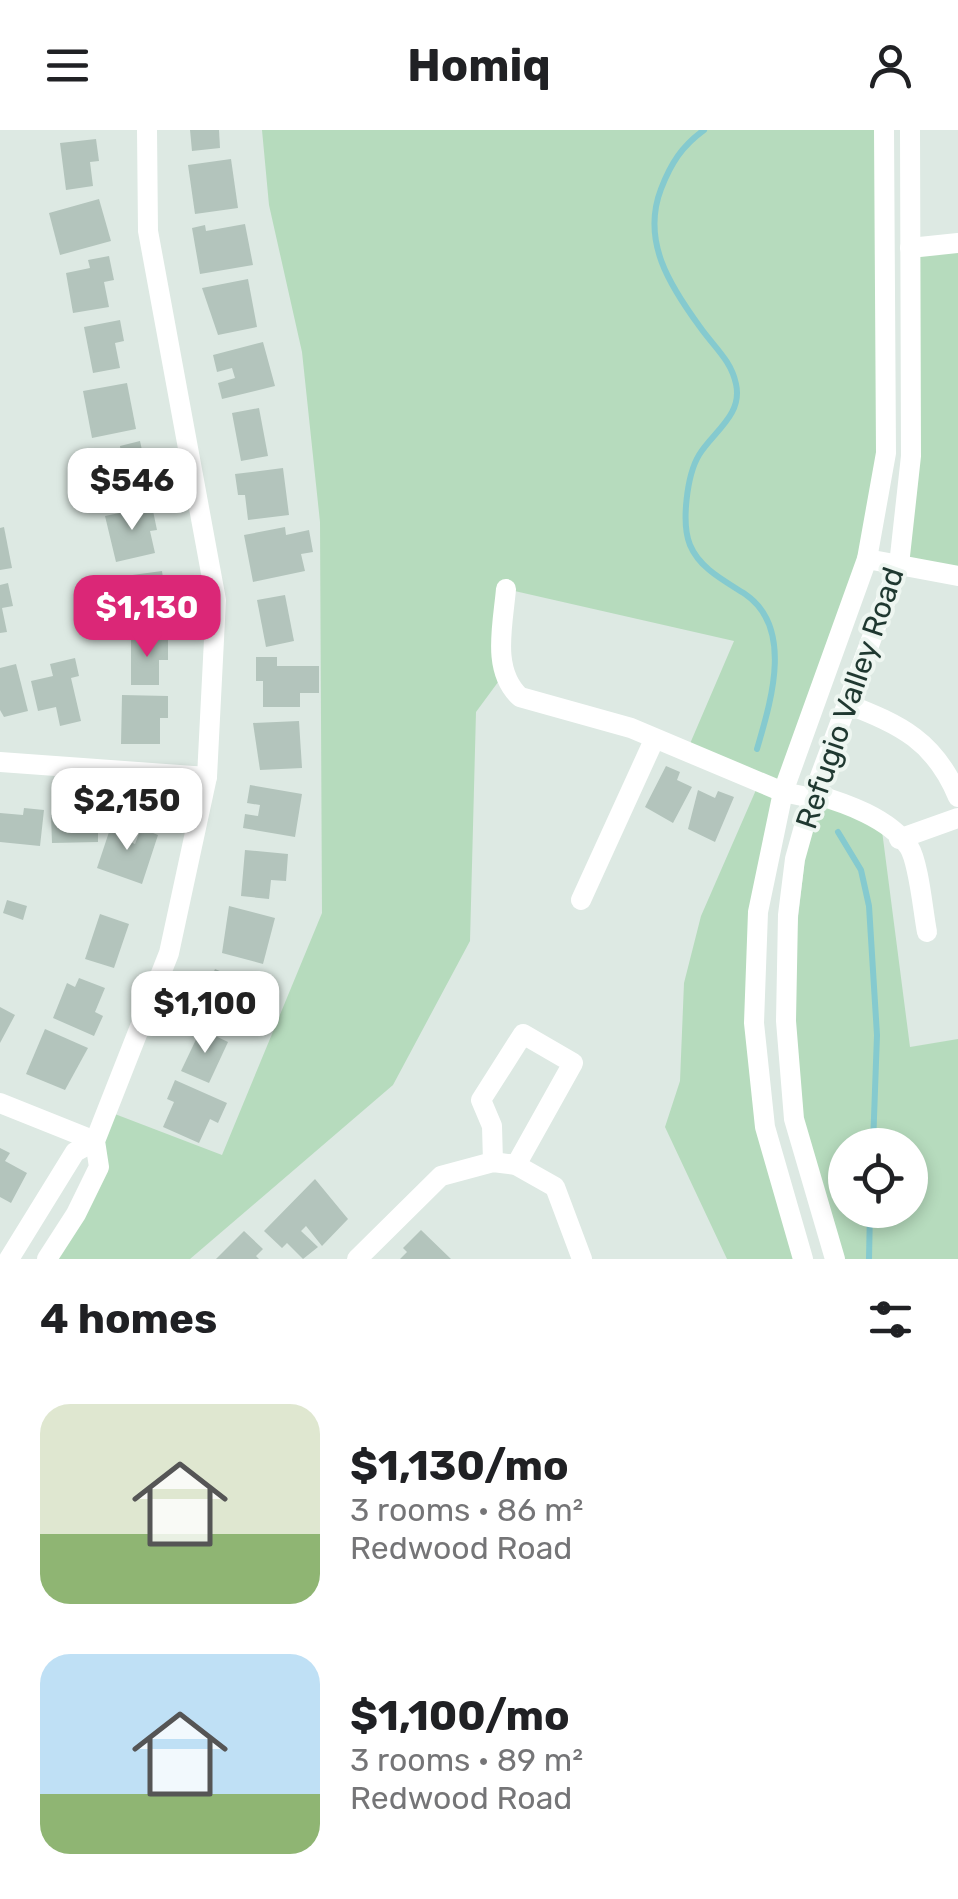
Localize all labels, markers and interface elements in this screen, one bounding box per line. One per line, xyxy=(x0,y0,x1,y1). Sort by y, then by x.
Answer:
icon: menu xyxy=(40,38,95,93)
icon: person xyxy=(863,38,918,93)
text: Homiq xyxy=(407,39,551,92)
pin: $546 xyxy=(73,448,191,533)
text: $546 xyxy=(90,461,174,499)
street label: Refugio Valley Road xyxy=(788,563,912,833)
pin: $1,130 xyxy=(66,575,228,660)
text: $1,130 xyxy=(96,588,198,626)
pin: $2,150 xyxy=(46,768,208,853)
text: $2,150 xyxy=(73,781,181,819)
pin: $1,100 xyxy=(124,971,286,1056)
text: $1,100 xyxy=(153,984,257,1022)
map controls xyxy=(828,1128,928,1228)
button: locate xyxy=(828,1128,928,1228)
icon: filters xyxy=(863,1292,918,1347)
text: 4 homes xyxy=(40,1294,217,1344)
text: $1,130/mo xyxy=(350,1441,569,1491)
icon: home xyxy=(120,1444,240,1564)
text: 3 rooms · 86 m² xyxy=(350,1491,584,1529)
text: Redwood Road xyxy=(350,1529,572,1567)
text: $1,100/mo xyxy=(350,1691,570,1741)
icon: home xyxy=(120,1694,240,1814)
text: 3 rooms · 89 m² xyxy=(350,1741,583,1779)
text: Redwood Road xyxy=(350,1779,572,1817)

